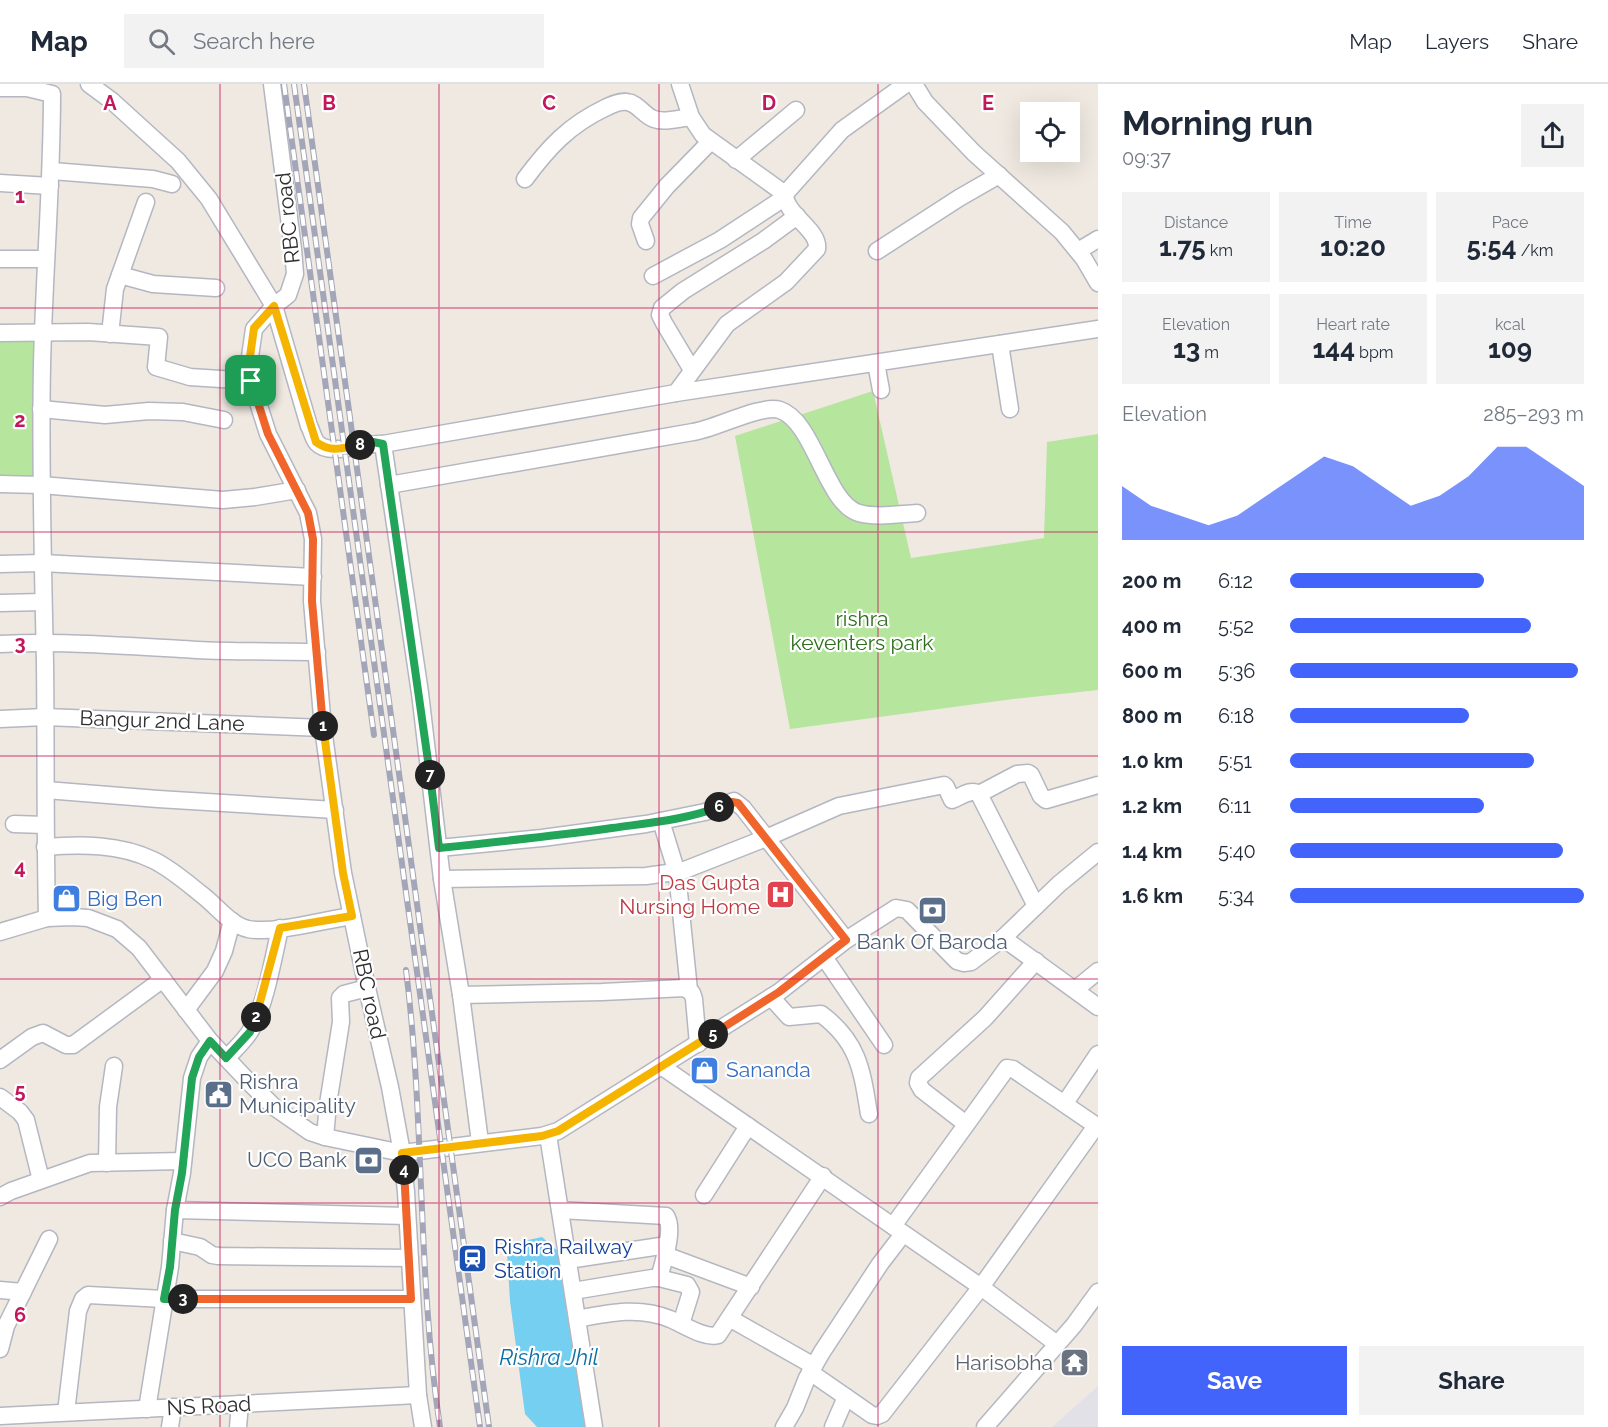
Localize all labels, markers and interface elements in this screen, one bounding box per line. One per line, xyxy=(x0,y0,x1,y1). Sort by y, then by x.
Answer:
search box xyxy=(124,14,544,68)
text: Map xyxy=(30,25,88,58)
icon: search xyxy=(145,25,178,58)
text: Search here xyxy=(193,28,315,54)
text: Map xyxy=(1349,29,1392,54)
text: Layers xyxy=(1425,29,1489,54)
text: Share xyxy=(1522,29,1578,54)
text: A xyxy=(103,91,117,115)
text: B xyxy=(322,91,336,115)
text: C xyxy=(542,91,556,115)
text: D xyxy=(762,91,776,115)
text: E xyxy=(982,91,994,115)
map controls xyxy=(1020,102,1080,162)
button: locate xyxy=(1020,102,1080,162)
text: Morning run xyxy=(1122,104,1313,143)
button: share xyxy=(1521,104,1584,167)
text: 09:37 xyxy=(1122,146,1171,170)
street label: RBC road xyxy=(270,171,305,265)
text: 1 xyxy=(15,184,25,208)
text: Distance xyxy=(1164,213,1228,232)
text: Time xyxy=(1334,213,1372,232)
text: Pace xyxy=(1492,213,1528,232)
text: 1.75 xyxy=(1159,232,1206,262)
text: 10:20 xyxy=(1320,232,1386,262)
text: 5:54 xyxy=(1466,232,1517,262)
text: km xyxy=(1206,241,1233,260)
text: /km xyxy=(1517,241,1554,260)
text: Elevation xyxy=(1162,315,1230,334)
text: Heart rate xyxy=(1316,315,1390,334)
text: kcal xyxy=(1495,315,1525,334)
text: 13 xyxy=(1173,334,1200,364)
text: 144 xyxy=(1312,334,1355,364)
text: 109 xyxy=(1488,334,1532,364)
text: m xyxy=(1200,343,1219,362)
text: bpm xyxy=(1355,343,1394,362)
pin xyxy=(225,355,276,406)
icon: arrive xyxy=(234,364,267,397)
text: Elevation xyxy=(1122,402,1207,426)
text: 285–293 m xyxy=(1483,402,1584,426)
text: 2 xyxy=(14,408,26,432)
pin: 8 xyxy=(345,430,375,460)
text: 8 xyxy=(355,435,365,454)
text: 200 m xyxy=(1122,569,1181,593)
text: 6:12 xyxy=(1218,569,1253,593)
park label: rishra keventers park xyxy=(791,606,933,655)
text: 400 m xyxy=(1122,614,1181,638)
text: 5:52 xyxy=(1218,614,1254,638)
text: 3 xyxy=(14,631,26,655)
text: 600 m xyxy=(1122,659,1182,683)
text: 5:36 xyxy=(1218,659,1255,683)
text: 800 m xyxy=(1122,704,1182,728)
text: 6:18 xyxy=(1218,704,1254,728)
street label: Bangur 2nd Lane xyxy=(79,705,245,736)
pin: 1 xyxy=(308,711,338,741)
text: 1 xyxy=(319,716,327,735)
text: 1.0 km xyxy=(1122,749,1183,773)
text: 5:51 xyxy=(1218,749,1252,773)
pin: 7 xyxy=(415,760,445,790)
text: 7 xyxy=(426,765,434,784)
pin: 6 xyxy=(704,792,734,822)
text: 1.2 km xyxy=(1122,794,1182,818)
text: 6:11 xyxy=(1218,794,1251,818)
text: 6 xyxy=(714,797,724,816)
text: 1.4 km xyxy=(1122,839,1182,863)
text: 5:40 xyxy=(1218,839,1256,863)
text: 4 xyxy=(14,855,26,879)
place label: Das Gupta Nursing Home xyxy=(619,870,760,919)
hospital icon: Das Gupta Nursing Home xyxy=(765,879,797,911)
shop icon: Big Ben xyxy=(50,883,82,915)
text: 1.6 km xyxy=(1122,884,1183,908)
text: 5:34 xyxy=(1218,884,1254,908)
place label: Big Ben xyxy=(87,886,162,911)
bank icon: Bank Of Baroda xyxy=(916,895,948,927)
place label: Bank Of Baroda xyxy=(856,929,1008,954)
street label: RBC road xyxy=(348,947,391,1041)
pin: 2 xyxy=(241,1002,271,1032)
text: 2 xyxy=(251,1007,261,1026)
pin: 5 xyxy=(698,1019,728,1049)
text: 5 xyxy=(709,1024,717,1043)
shop icon: Sananda xyxy=(689,1054,721,1086)
place label: Sananda xyxy=(726,1057,811,1082)
place label: Rishra Municipality xyxy=(239,1069,356,1118)
public building icon: Rishra Municipality xyxy=(202,1078,234,1110)
text: 5 xyxy=(14,1079,26,1103)
bank icon: UCO Bank xyxy=(352,1144,384,1176)
place label: UCO Bank xyxy=(247,1147,347,1172)
pin: 4 xyxy=(389,1155,419,1185)
text: 4 xyxy=(399,1160,409,1179)
place label: Rishra Railway Station xyxy=(494,1234,633,1283)
station icon: Rishra Railway Station xyxy=(457,1243,489,1275)
pin: 3 xyxy=(168,1284,198,1314)
text: 3 xyxy=(179,1289,187,1308)
text: 6 xyxy=(14,1303,26,1327)
water label: Rishra Jhil xyxy=(499,1344,599,1370)
button: Save xyxy=(1122,1346,1347,1415)
button: Share xyxy=(1359,1346,1584,1415)
temple icon: Harisobha xyxy=(1058,1347,1090,1379)
place label: Harisobha xyxy=(955,1350,1053,1375)
street label: NS Road xyxy=(166,1391,252,1420)

